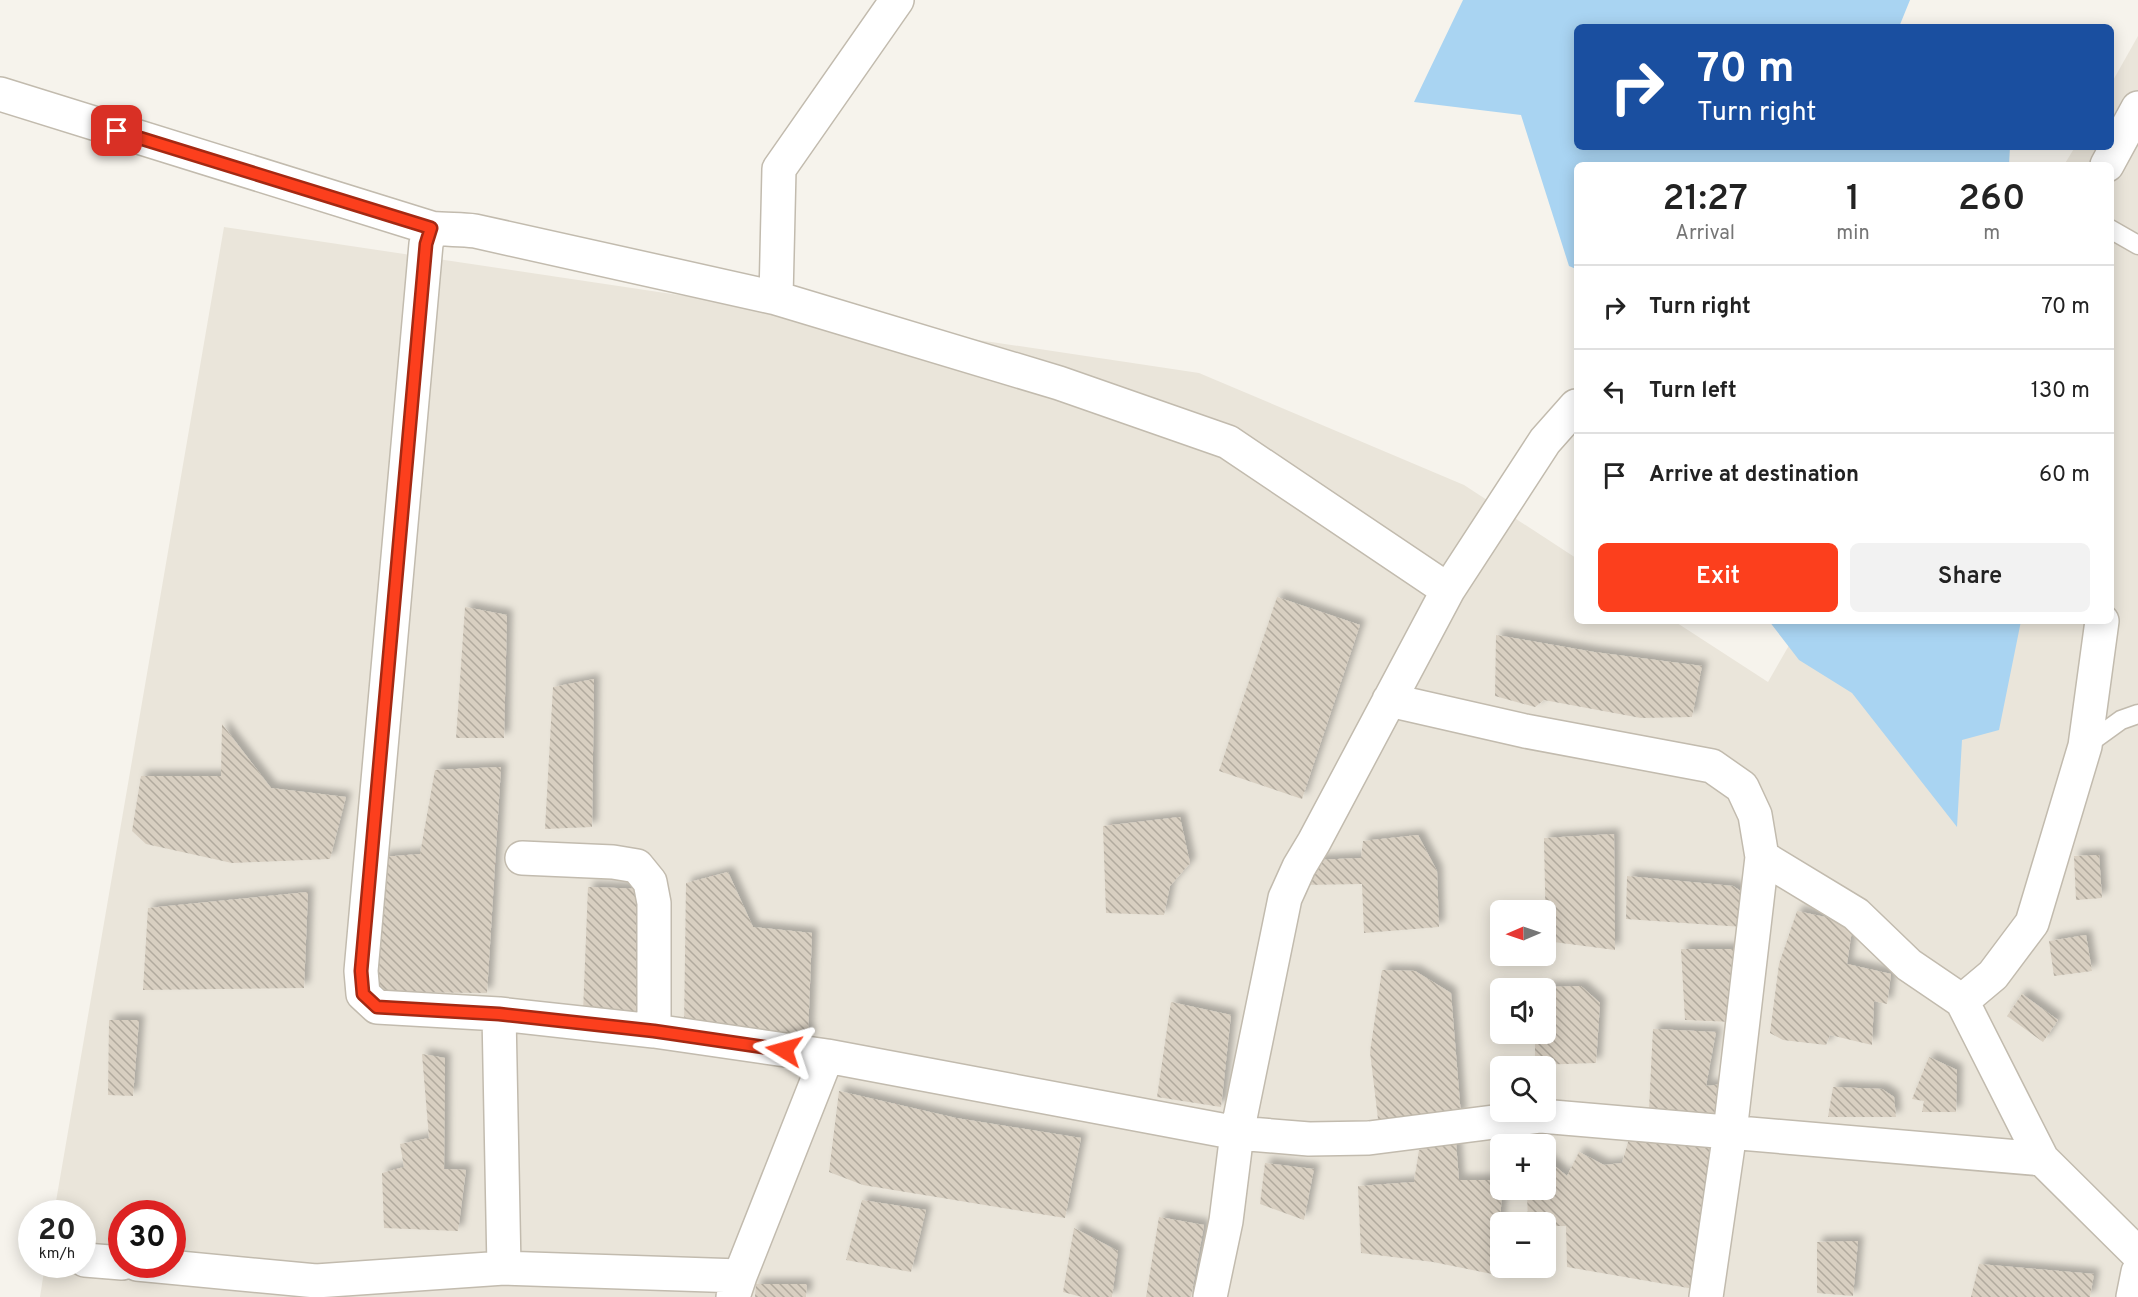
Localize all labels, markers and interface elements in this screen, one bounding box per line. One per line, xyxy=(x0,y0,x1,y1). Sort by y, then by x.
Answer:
text: 70 m xyxy=(1697,44,1795,97)
icon: right xyxy=(1598,48,1676,126)
text: Turn right xyxy=(1697,96,1816,130)
pin xyxy=(91,105,142,156)
icon: arrive xyxy=(100,114,133,147)
text: 21:27 xyxy=(1662,177,1748,223)
text: 1 xyxy=(1846,177,1860,223)
text: 260 xyxy=(1958,177,2026,223)
text: Arrival xyxy=(1675,221,1735,247)
text: min xyxy=(1836,221,1870,247)
text: m xyxy=(1983,221,2000,247)
icon: right xyxy=(1598,291,1631,324)
text: Turn right xyxy=(1649,294,1751,321)
text: 70 m xyxy=(2041,294,2090,321)
icon: left xyxy=(1598,375,1631,408)
text: Turn left xyxy=(1649,378,1737,405)
text: 130 m xyxy=(2031,378,2090,405)
icon: arrive xyxy=(1598,459,1631,492)
text: Arrive at destination xyxy=(1649,462,1859,489)
text: 60 m xyxy=(2039,462,2090,489)
button: Exit xyxy=(1598,543,1838,612)
button: Share xyxy=(1850,543,2090,612)
north arrow xyxy=(1490,900,1556,966)
map controls xyxy=(1490,900,1556,1278)
button: sound xyxy=(1490,978,1556,1044)
position arrow xyxy=(752,1018,816,1082)
button: search xyxy=(1490,1056,1556,1122)
button: + xyxy=(1490,1134,1556,1200)
speed limit sign: 30 xyxy=(108,1200,186,1278)
button: − xyxy=(1490,1212,1556,1278)
text: 20 xyxy=(38,1213,76,1250)
text: km/h xyxy=(39,1245,75,1264)

